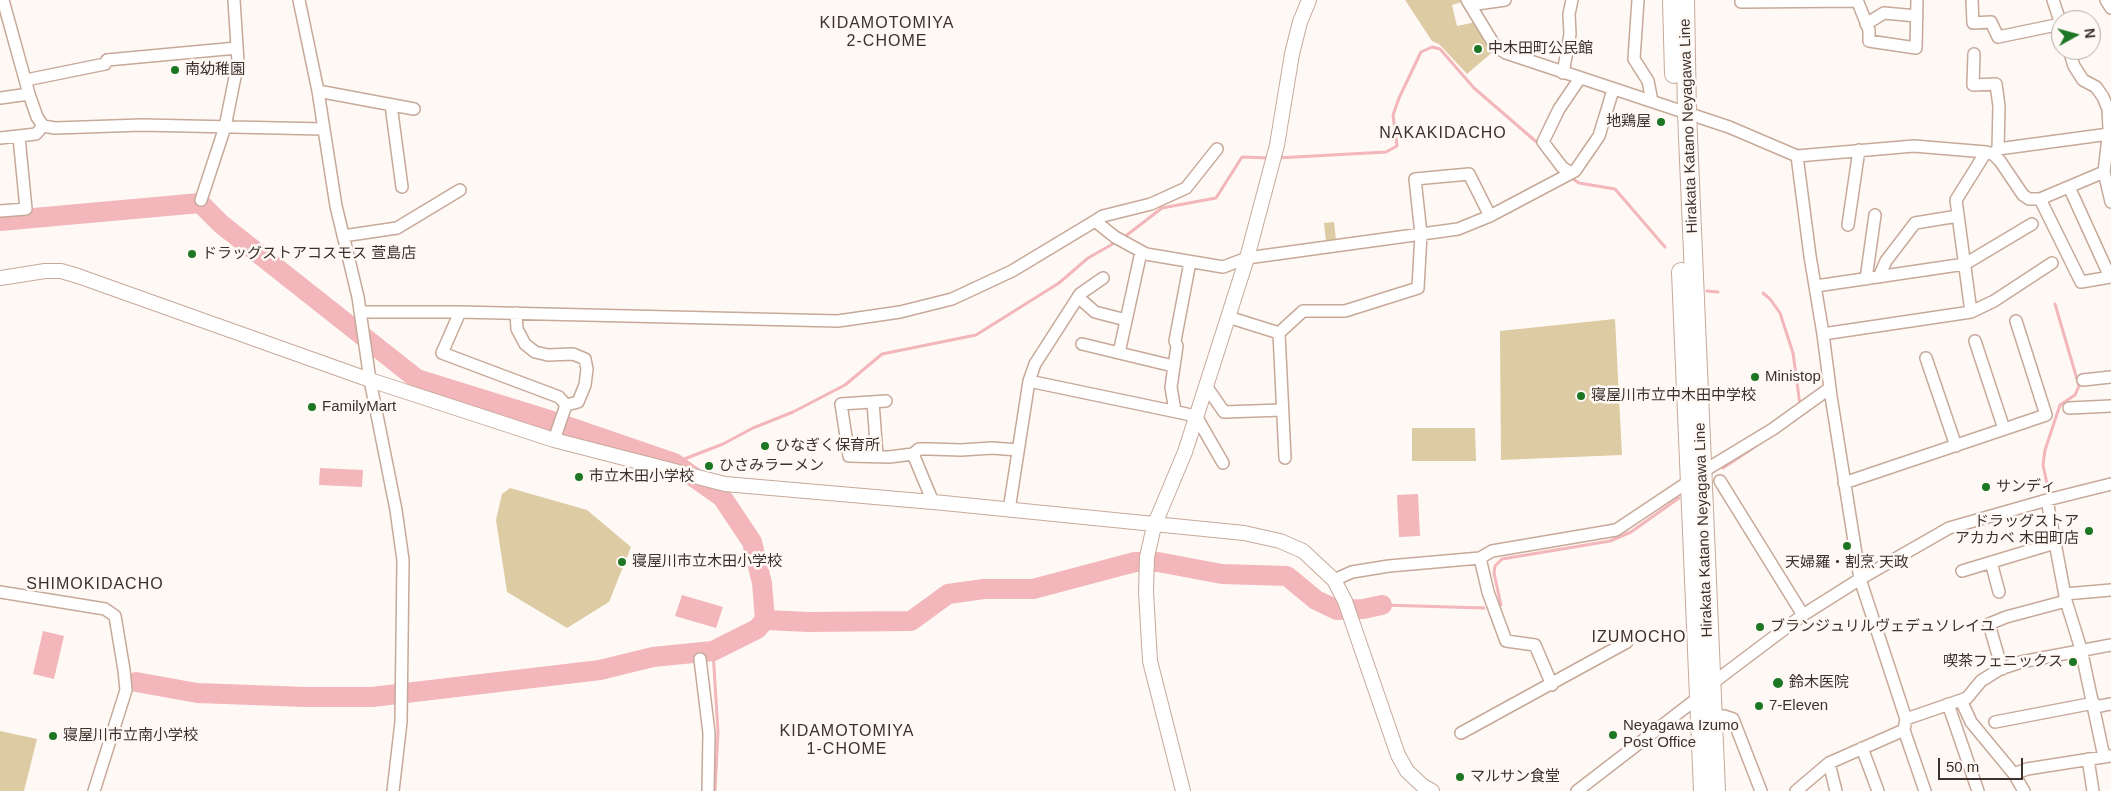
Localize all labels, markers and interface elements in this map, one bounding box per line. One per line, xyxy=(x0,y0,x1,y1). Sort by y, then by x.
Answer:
north arrow xyxy=(2051,10,2101,60)
district label: KIDAMOTOMIYA 2-CHOME xyxy=(818,14,956,52)
street label: Hirakata Katano Neyagawa Line xyxy=(1676,18,1702,234)
text: N xyxy=(2081,27,2098,39)
place label: 中木田町公民館 xyxy=(1488,40,1593,58)
marker: 中木田町公民館 xyxy=(1472,43,1484,55)
place label: 南幼稚園 xyxy=(185,61,245,79)
marker: 南幼稚園 xyxy=(169,64,181,76)
place label: 地鶏屋 xyxy=(1606,113,1651,131)
marker: 地鶏屋 xyxy=(1655,116,1667,128)
district label: NAKAKIDACHO xyxy=(1378,124,1508,144)
place label: ドラッグストアコスモス 萱島店 xyxy=(202,245,416,263)
marker: ドラッグストアコスモス 萱島店 xyxy=(186,248,198,260)
place label: Ministop xyxy=(1765,368,1821,386)
marker: Ministop xyxy=(1749,371,1761,383)
place label: 寝屋川市立中木田中学校 xyxy=(1591,387,1756,405)
marker: 寝屋川市立中木田中学校 xyxy=(1575,390,1587,402)
place label: FamilyMart xyxy=(322,398,396,416)
marker: FamilyMart xyxy=(306,401,318,413)
street label: Hirakata Katano Neyagawa Line xyxy=(1691,422,1717,638)
place label: ひなぎく保育所 xyxy=(775,437,880,455)
marker: ひなぎく保育所 xyxy=(759,440,771,452)
place label: ひさみラーメン xyxy=(719,457,824,475)
marker: ひさみラーメン xyxy=(703,460,715,472)
place label: 市立木田小学校 xyxy=(589,468,694,486)
marker: 市立木田小学校 xyxy=(573,471,585,483)
place label: サンディ xyxy=(1996,478,2056,496)
marker: サンディ xyxy=(1980,481,1992,493)
place label: ドラッグストア アカカベ 木田町店 xyxy=(1955,513,2079,548)
marker: ドラッグストア アカカベ 木田町店 xyxy=(2083,525,2095,537)
marker: 天婦羅・割烹 天政 xyxy=(1841,540,1853,552)
place label: 寝屋川市立木田小学校 xyxy=(632,553,782,571)
place label: 天婦羅・割烹 天政 xyxy=(1785,554,1909,572)
marker: 寝屋川市立木田小学校 xyxy=(616,556,628,568)
district label: SHIMOKIDACHO xyxy=(25,575,165,595)
place label: ブランジュリルヴェデュソレイユ xyxy=(1770,618,1995,636)
marker: ブランジュリルヴェデュソレイユ xyxy=(1754,621,1766,633)
district label: IZUMOCHO xyxy=(1590,628,1688,648)
place label: 喫茶フェニックス xyxy=(1943,653,2063,671)
marker: 喫茶フェニックス xyxy=(2067,656,2079,668)
place label: 鈴木医院 xyxy=(1789,674,1849,692)
marker: 鈴木医院 xyxy=(1771,676,1785,690)
place label: 7-Eleven xyxy=(1769,697,1828,715)
marker: 7-Eleven xyxy=(1753,700,1765,712)
place label: Neyagawa Izumo Post Office xyxy=(1623,717,1739,752)
district label: KIDAMOTOMIYA 1-CHOME xyxy=(778,722,916,760)
place label: 寝屋川市立南小学校 xyxy=(63,727,198,745)
marker: Neyagawa Izumo Post Office xyxy=(1607,729,1619,741)
marker: 寝屋川市立南小学校 xyxy=(47,730,59,742)
scale bar xyxy=(1941,748,2026,780)
text: 50 m xyxy=(1946,758,1979,775)
place label: マルサン食堂 xyxy=(1470,768,1560,786)
marker: マルサン食堂 xyxy=(1454,771,1466,783)

